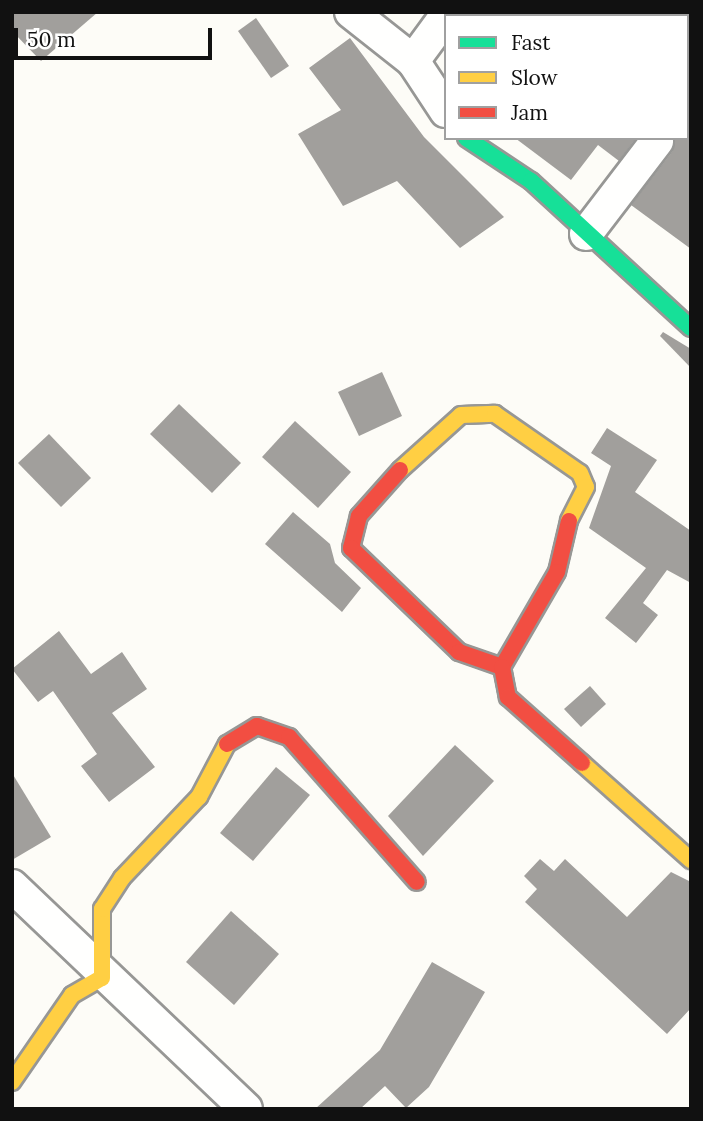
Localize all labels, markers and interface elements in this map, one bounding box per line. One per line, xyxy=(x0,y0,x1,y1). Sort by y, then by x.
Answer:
scale bar xyxy=(18,14,215,58)
legend xyxy=(444,14,689,140)
text: 50 m xyxy=(27,26,76,53)
text: Fast xyxy=(511,29,550,56)
text: Slow xyxy=(511,64,558,91)
text: Jam xyxy=(511,99,548,126)

